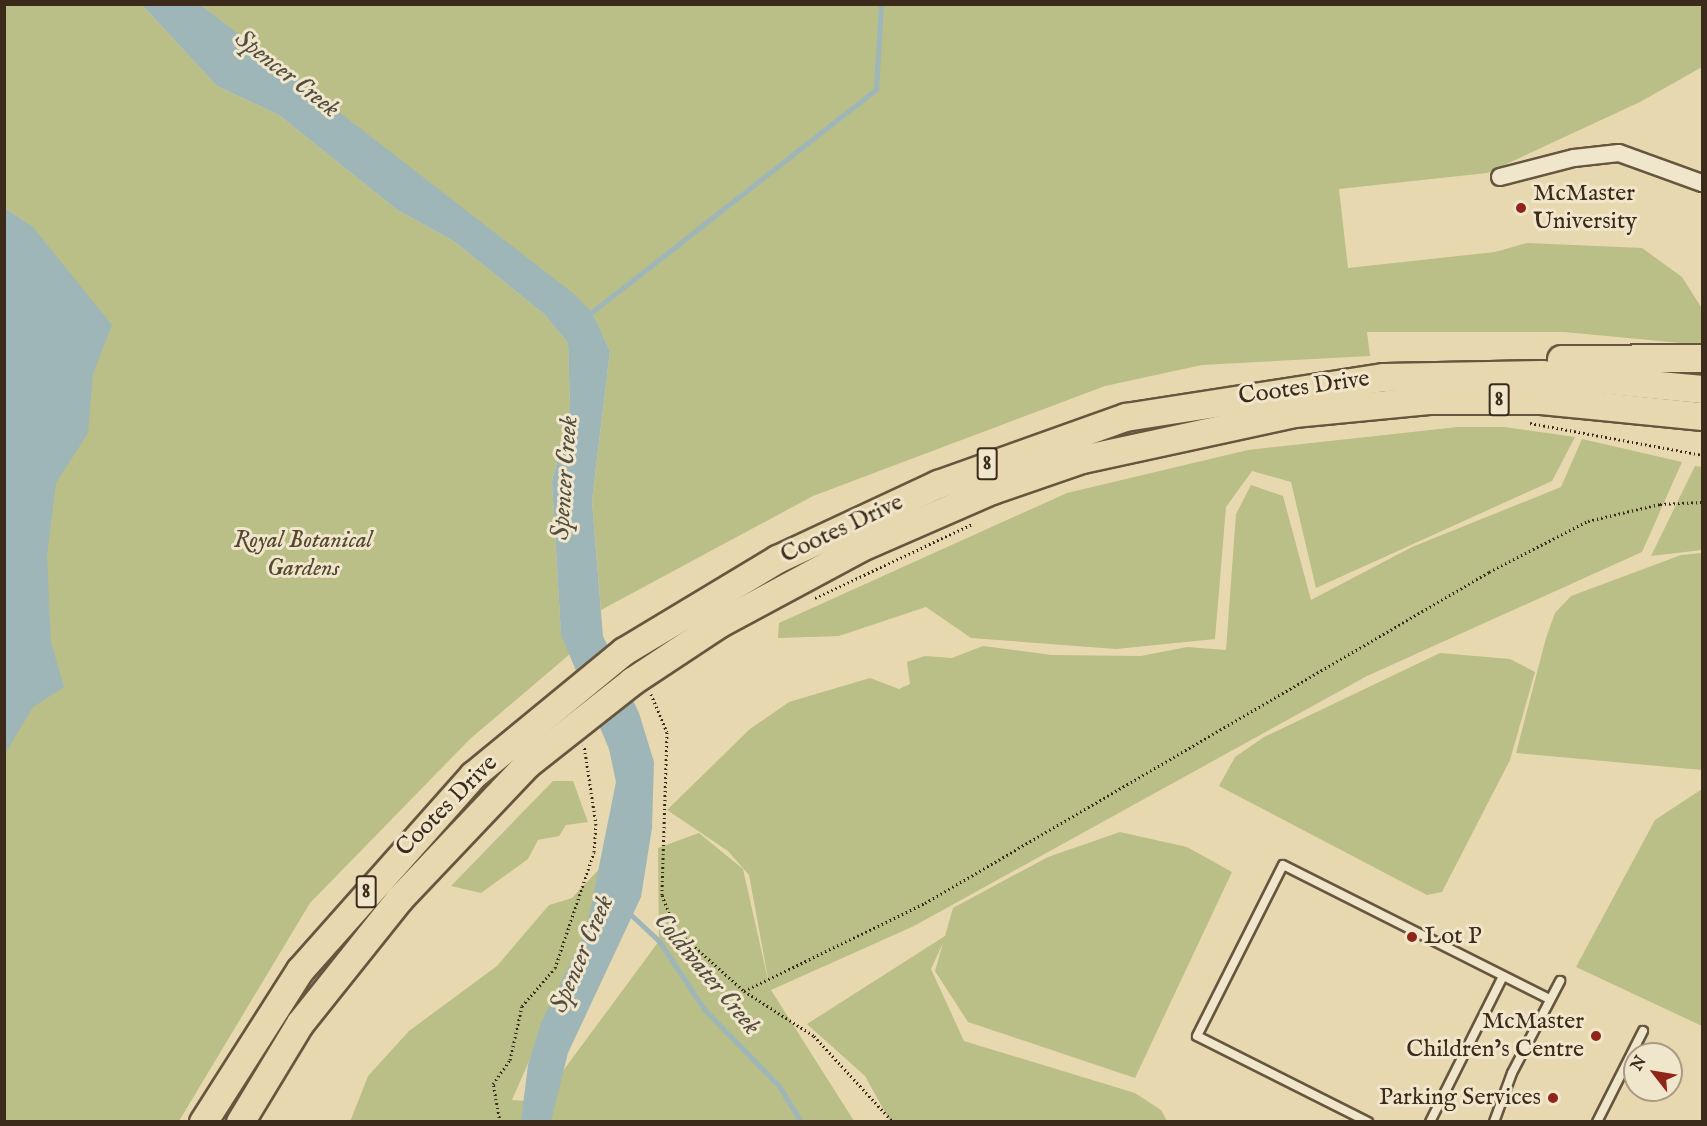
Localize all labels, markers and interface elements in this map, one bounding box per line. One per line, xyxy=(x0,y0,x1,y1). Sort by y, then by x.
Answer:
water label: Spencer Creek xyxy=(228,23,346,125)
place label: McMaster University xyxy=(1533,180,1637,236)
marker: McMaster University xyxy=(1514,201,1528,215)
street label: Cootes Drive xyxy=(1237,365,1371,411)
road number: 8 xyxy=(1488,381,1510,419)
water label: Spencer Creek xyxy=(545,415,585,541)
road number: 8 xyxy=(976,445,998,483)
street label: Cootes Drive xyxy=(776,488,908,570)
park label: Royal Botanical Gardens xyxy=(234,527,372,583)
street label: Cootes Drive xyxy=(390,749,504,863)
road number: 8 xyxy=(356,873,376,911)
water label: Spencer Creek xyxy=(543,891,621,1017)
water label: Coldwater Creek xyxy=(647,907,767,1041)
place label: Lot P xyxy=(1424,923,1482,951)
marker: Lot P xyxy=(1405,930,1419,944)
place label: McMaster Children’s Centre xyxy=(1406,1008,1584,1064)
marker: McMaster Children’s Centre xyxy=(1589,1029,1603,1043)
north arrow xyxy=(1623,1042,1683,1102)
text: N xyxy=(1627,1053,1651,1075)
place label: Parking Services xyxy=(1379,1084,1541,1112)
marker: Parking Services xyxy=(1546,1091,1560,1105)

